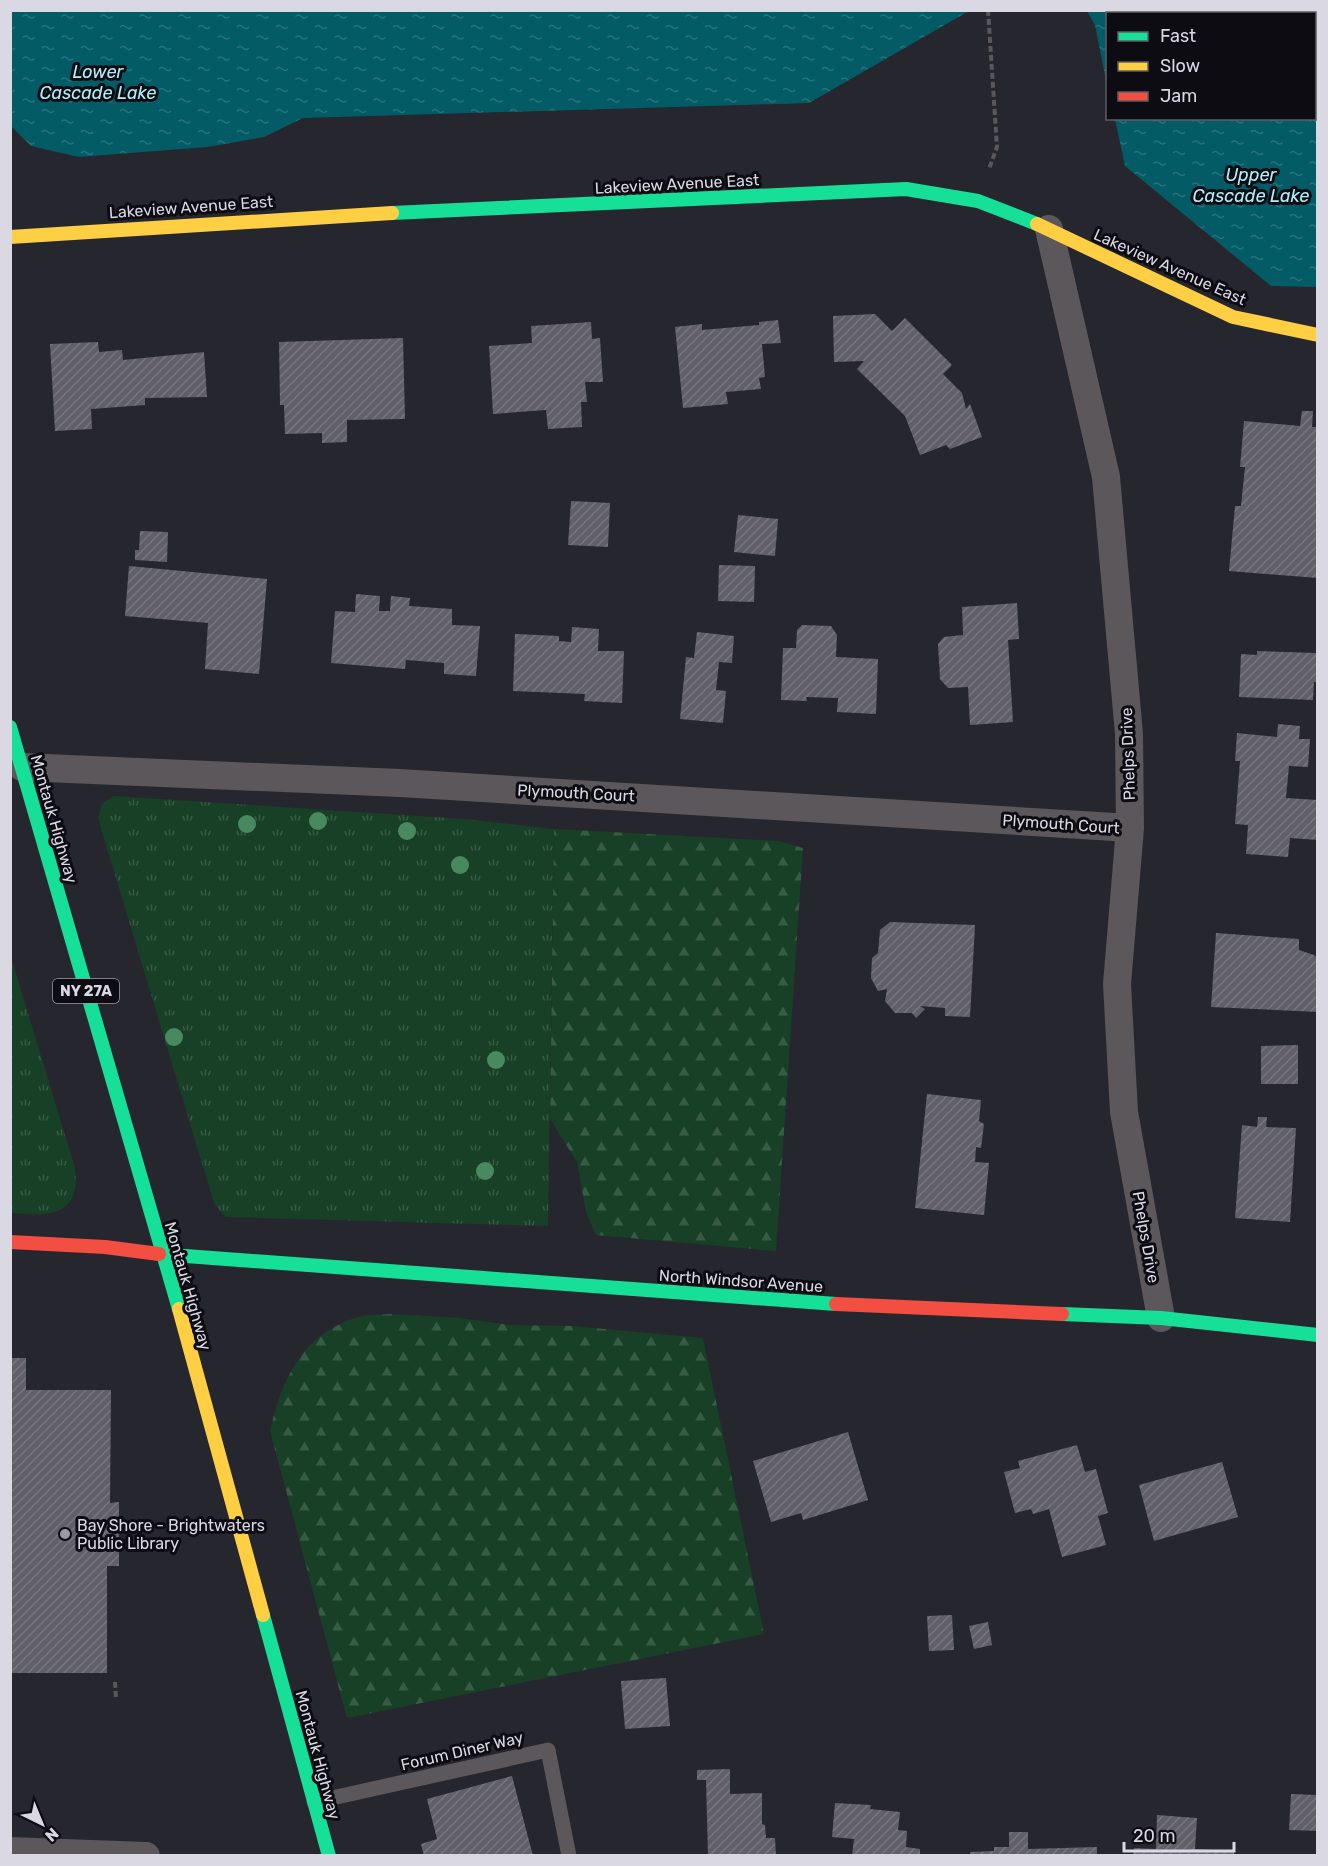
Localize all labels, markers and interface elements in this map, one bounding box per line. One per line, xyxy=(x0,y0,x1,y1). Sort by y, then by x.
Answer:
legend xyxy=(1106,12,1316,120)
text: Fast xyxy=(1160,25,1196,47)
text: Slow xyxy=(1160,55,1200,77)
water label: Lower Cascade Lake xyxy=(40,61,156,104)
text: Jam xyxy=(1160,85,1197,107)
water label: Upper Cascade Lake xyxy=(1193,164,1309,207)
street label: Lakeview Avenue East xyxy=(594,170,760,198)
street label: Lakeview Avenue East xyxy=(108,192,274,222)
street label: Lakeview Avenue East xyxy=(1091,225,1249,309)
street label: Phelps Drive xyxy=(1117,707,1139,801)
street label: Montauk Highway xyxy=(27,753,81,886)
street label: Plymouth Court xyxy=(517,780,635,806)
street label: Plymouth Court xyxy=(1002,810,1120,838)
road number: NY 27A xyxy=(53,979,119,1003)
street label: Phelps Drive xyxy=(1129,1190,1163,1284)
street label: Montauk Highway xyxy=(161,1220,215,1353)
street label: North Windsor Avenue xyxy=(658,1266,824,1296)
place label: Bay Shore - Brightwaters Public Library xyxy=(77,1516,265,1553)
marker: Bay Shore - Brightwaters Public Library xyxy=(58,1527,72,1541)
street label: Montauk Highway xyxy=(292,1688,344,1822)
street label: Forum Diner Way xyxy=(399,1728,525,1774)
north arrow xyxy=(12,1794,72,1854)
scale bar xyxy=(1124,1815,1234,1853)
text: N xyxy=(41,1824,63,1845)
text: 20 m xyxy=(1133,1825,1175,1847)

